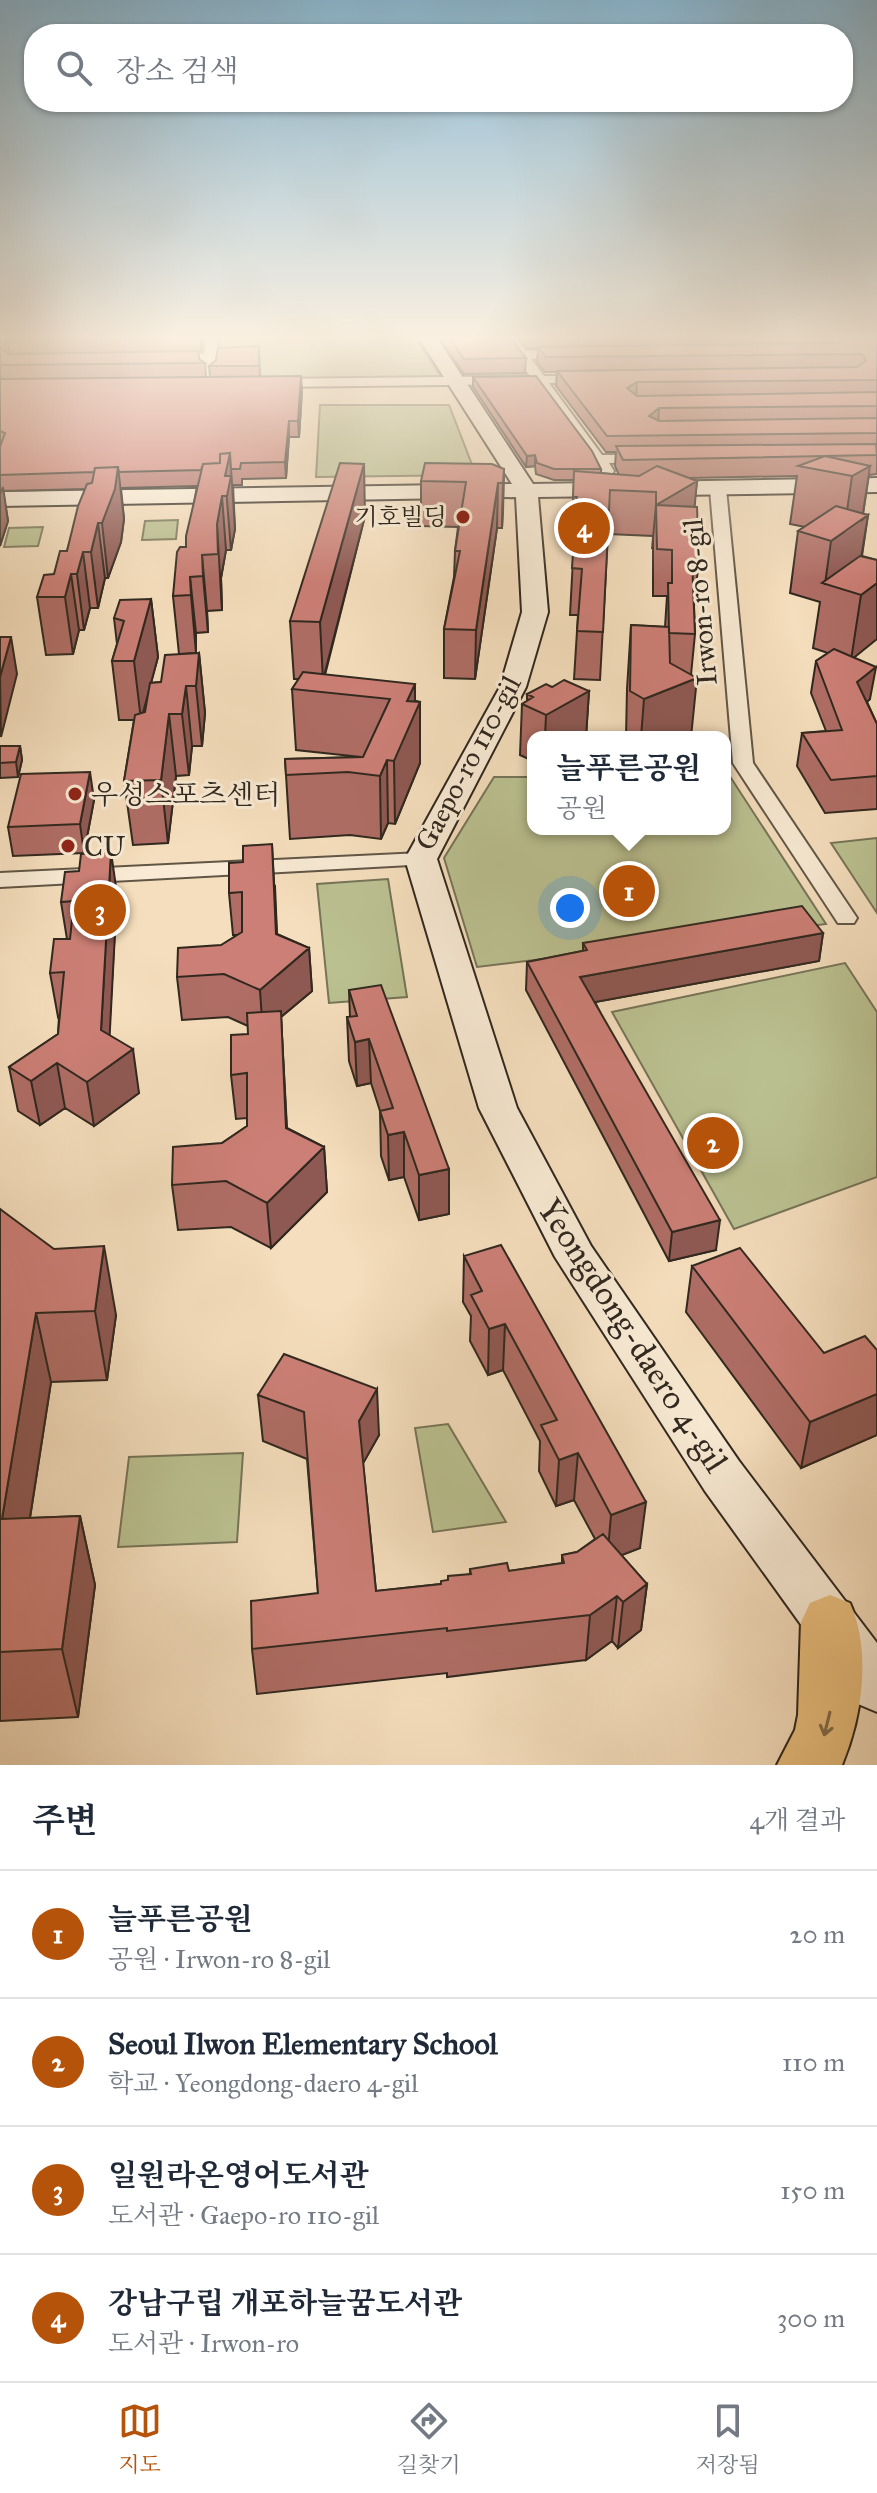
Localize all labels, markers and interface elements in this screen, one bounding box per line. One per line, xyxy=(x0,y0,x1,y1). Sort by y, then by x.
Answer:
search box xyxy=(24,24,853,112)
icon: search xyxy=(52,46,96,90)
text: 장소 검색 xyxy=(116,53,238,89)
pin: 4 xyxy=(558,498,610,558)
place label: 기호빌딩 xyxy=(354,502,447,532)
marker: 기호빌딩 xyxy=(454,508,472,526)
street label: Irwon-ro 8-gil xyxy=(675,517,725,687)
street label: Gaepo-ro 110-gil xyxy=(407,669,529,856)
popup xyxy=(527,731,731,835)
text: 늘푸른공원 xyxy=(557,750,701,786)
place label: 우성스포츠센터 xyxy=(91,777,280,812)
marker: 우성스포츠센터 xyxy=(66,785,84,803)
text: 공원 xyxy=(557,792,607,824)
place label: CU xyxy=(84,829,126,864)
marker: CU xyxy=(59,837,77,855)
pin: 1 xyxy=(603,861,655,921)
pin: 3 xyxy=(74,880,126,940)
your location xyxy=(550,888,590,928)
pin: 2 xyxy=(687,1113,739,1173)
street label: Yeongdong-daero 4-gil xyxy=(529,1191,737,1480)
one-way arrow xyxy=(818,1710,833,1736)
text: 주변 xyxy=(32,1800,98,1841)
text: 4개 결과 xyxy=(750,1804,845,1836)
text: 늘푸른공원 xyxy=(108,1901,253,1937)
text: 1 xyxy=(53,1918,63,1950)
text: 20 m xyxy=(790,1918,845,1950)
text: 공원 · Irwon-ro 8-gil xyxy=(108,1943,330,1975)
text: Seoul Ilwon Elementary School xyxy=(108,2026,498,2062)
text: 2 xyxy=(52,2046,64,2078)
text: 110 m xyxy=(782,2046,845,2078)
text: 학교 · Yeongdong-daero 4-gil xyxy=(108,2067,418,2099)
text: 일원라온영어도서관 xyxy=(108,2157,369,2193)
text: 3 xyxy=(53,2174,63,2206)
text: 150 m xyxy=(780,2174,845,2206)
text: 도서관 · Gaepo-ro 110-gil xyxy=(108,2199,379,2231)
text: 강남구립 개포하늘꿈도서관 xyxy=(108,2285,462,2321)
text: 4 xyxy=(51,2302,65,2334)
text: 300 m xyxy=(777,2302,845,2334)
text: 도서관 · Irwon-ro xyxy=(108,2327,299,2359)
tab: 지도 xyxy=(118,2399,162,2478)
tab: 길찾기 xyxy=(397,2399,461,2478)
tab: 저장됨 xyxy=(696,2399,759,2478)

